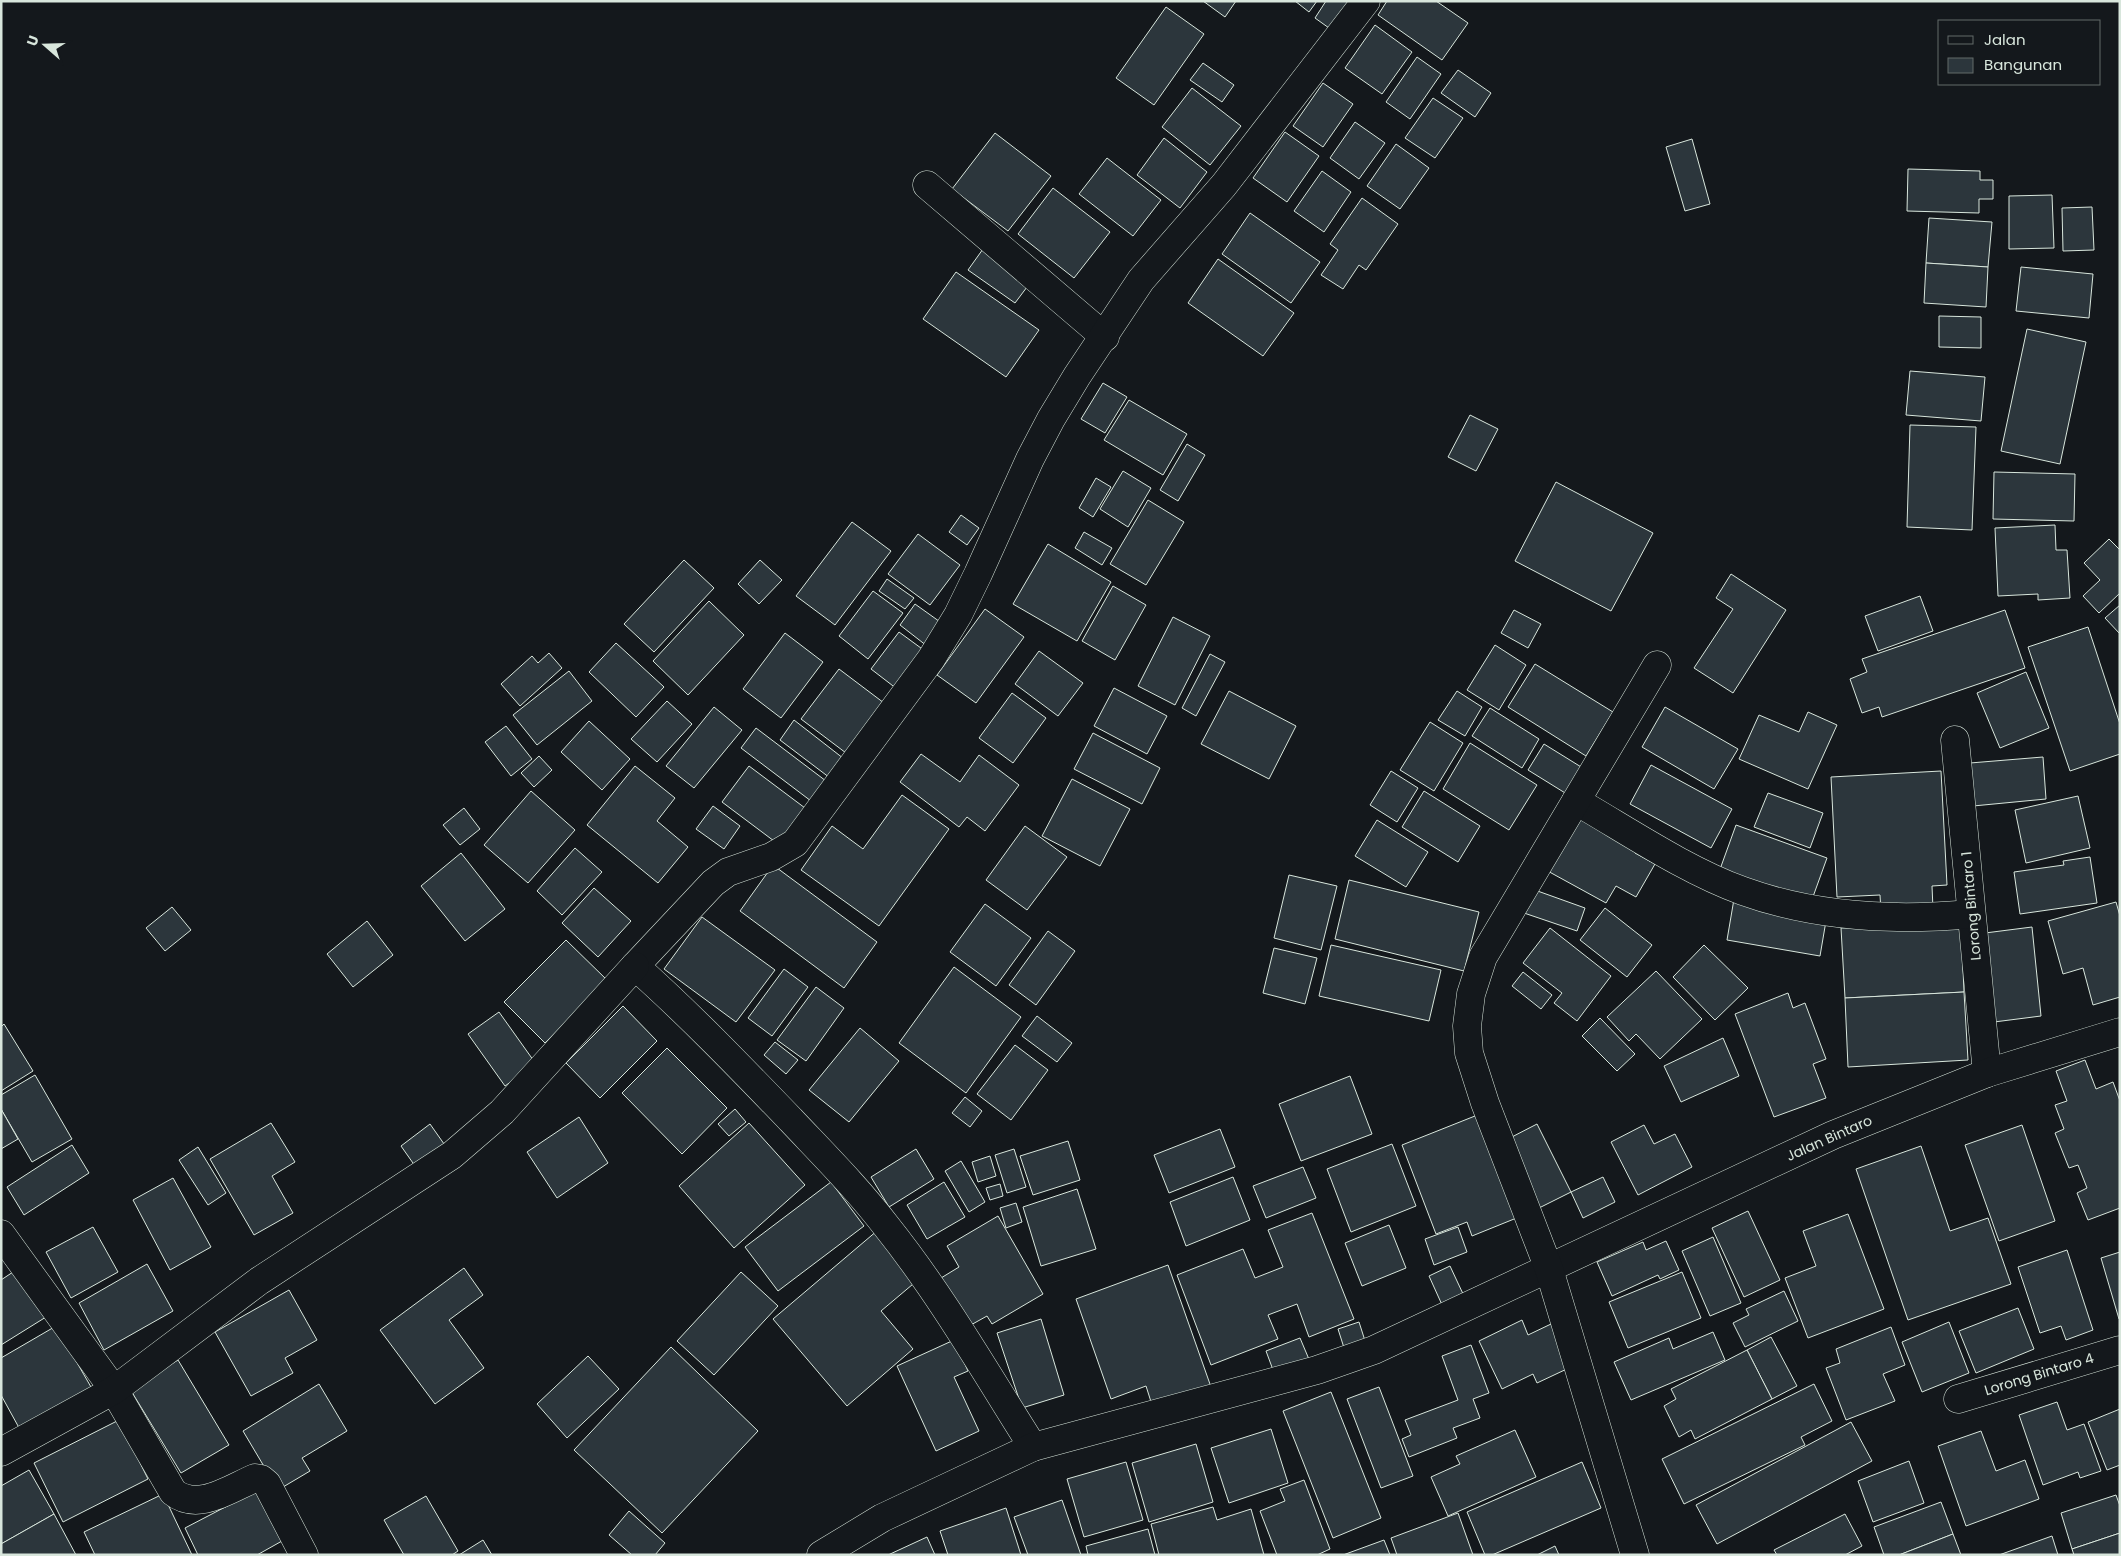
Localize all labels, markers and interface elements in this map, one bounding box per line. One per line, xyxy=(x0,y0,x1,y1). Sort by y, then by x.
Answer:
north arrow xyxy=(20,20,70,70)
legend xyxy=(1938,20,2101,85)
text: Jalan xyxy=(1984,29,2026,50)
text: U xyxy=(22,32,44,49)
text: Bangunan xyxy=(1984,54,2062,75)
street label: Lorong Bintaro 1 xyxy=(1956,851,1986,961)
street label: Jalan Bintaro xyxy=(1783,1110,1875,1166)
street label: Lorong Bintaro 4 xyxy=(1982,1348,2096,1400)

